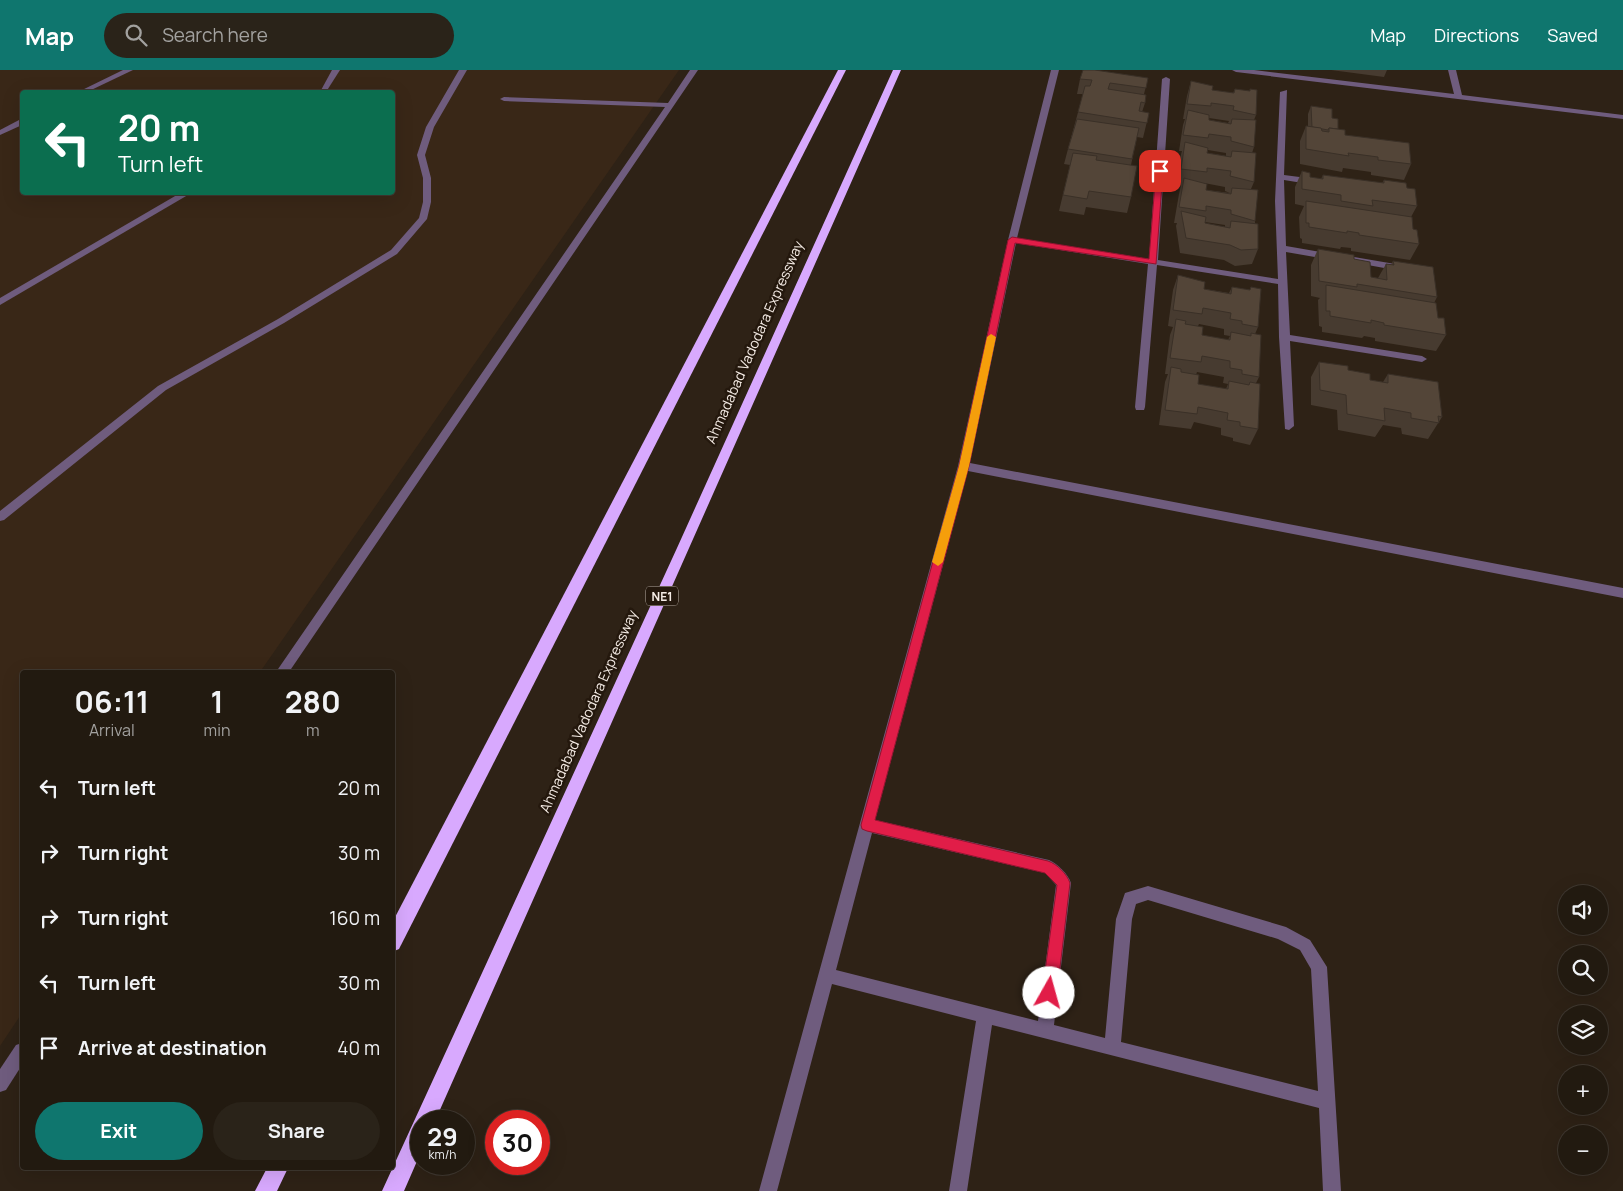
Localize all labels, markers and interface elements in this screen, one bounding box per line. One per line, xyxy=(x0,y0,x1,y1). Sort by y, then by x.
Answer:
search box xyxy=(104,13,454,58)
text: Map xyxy=(25,19,74,52)
icon: search xyxy=(122,21,150,49)
text: Search here xyxy=(162,22,268,48)
text: Map xyxy=(1370,23,1406,47)
text: Directions xyxy=(1434,23,1519,47)
text: Saved xyxy=(1547,23,1598,47)
text: 20 m xyxy=(118,104,200,152)
icon: left xyxy=(35,110,100,175)
text: Turn left xyxy=(118,149,203,179)
pin xyxy=(1139,150,1181,192)
icon: arrive xyxy=(1146,157,1174,185)
street label: Ahmadabad Vadodara Expressway xyxy=(701,237,808,446)
road number: NE1 xyxy=(646,586,678,606)
street label: Ahmadabad Vadodara Expressway xyxy=(535,606,642,815)
text: 06:11 xyxy=(74,681,149,722)
text: 1 xyxy=(210,681,224,722)
text: 280 xyxy=(285,681,341,722)
text: Arrival xyxy=(89,719,135,741)
text: min xyxy=(204,719,230,741)
text: m xyxy=(306,719,319,741)
icon: left xyxy=(35,774,63,802)
text: Turn left xyxy=(78,775,156,801)
text: 20 m xyxy=(338,775,380,801)
icon: right xyxy=(35,839,63,867)
text: Turn right xyxy=(78,840,168,866)
text: 30 m xyxy=(338,840,380,866)
map controls xyxy=(1558,885,1608,1175)
button: sound xyxy=(1558,885,1608,935)
icon: right xyxy=(35,904,63,932)
text: Turn right xyxy=(78,905,168,931)
text: 160 m xyxy=(329,905,380,931)
button: search xyxy=(1558,945,1608,995)
position arrow xyxy=(1022,966,1074,1018)
icon: left xyxy=(35,969,63,997)
text: Turn left xyxy=(78,970,156,996)
text: 30 m xyxy=(338,970,380,996)
button: layers xyxy=(1558,1005,1608,1055)
icon: arrive xyxy=(35,1034,63,1062)
text: Arrive at destination xyxy=(78,1035,267,1061)
text: 40 m xyxy=(337,1035,380,1061)
button: + xyxy=(1558,1065,1608,1115)
button: Exit xyxy=(35,1102,203,1160)
button: Share xyxy=(213,1102,380,1160)
speed limit sign: 30 xyxy=(485,1110,550,1175)
text: 29 xyxy=(427,1119,458,1154)
button: − xyxy=(1558,1125,1608,1175)
text: km/h xyxy=(429,1146,456,1163)

